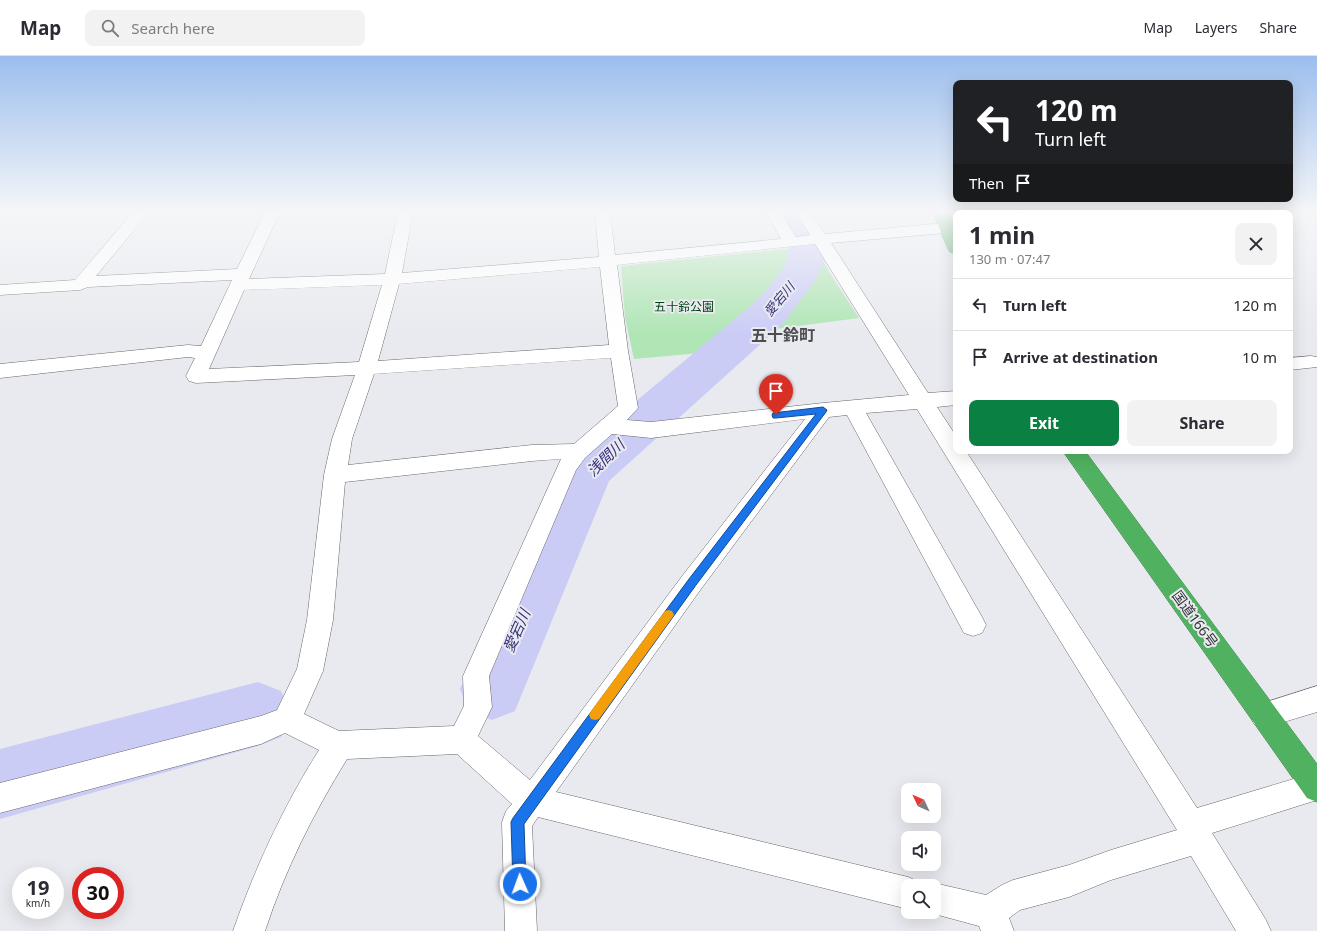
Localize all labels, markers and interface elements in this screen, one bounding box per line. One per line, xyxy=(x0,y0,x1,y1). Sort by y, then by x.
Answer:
search box xyxy=(85,10,365,46)
text: Map xyxy=(20,15,61,41)
icon: search xyxy=(99,17,121,39)
text: Search here xyxy=(131,18,215,38)
text: Map xyxy=(1144,18,1173,37)
text: Layers xyxy=(1195,18,1237,37)
text: Share xyxy=(1259,18,1297,37)
text: 120 m xyxy=(1035,91,1118,129)
icon: left xyxy=(969,96,1021,148)
text: Turn left xyxy=(1035,127,1106,151)
icon: arrive xyxy=(1012,172,1034,194)
text: Then xyxy=(969,173,1004,193)
text: 1 min xyxy=(969,218,1035,251)
button: close xyxy=(1235,223,1277,265)
text: 130 m · 07:47 xyxy=(969,250,1050,268)
water label: 愛宕川 xyxy=(760,277,800,320)
icon: left xyxy=(969,294,991,316)
text: Turn left xyxy=(1003,295,1067,315)
text: 120 m xyxy=(1233,295,1277,315)
park label: 五十鈴公園 xyxy=(654,298,714,315)
district label: 五十鈴町 xyxy=(751,324,815,346)
icon: arrive xyxy=(969,346,991,368)
text: Arrive at destination xyxy=(1003,347,1158,367)
text: 10 m xyxy=(1242,347,1277,367)
pin xyxy=(759,374,793,415)
icon: arrive xyxy=(765,380,787,402)
button: Exit xyxy=(969,400,1119,446)
button: Share xyxy=(1127,400,1277,446)
water label: 浅間川 xyxy=(582,433,630,480)
street label: 国道166号 xyxy=(1168,586,1222,651)
water label: 愛宕川 xyxy=(498,604,535,655)
north arrow xyxy=(901,783,941,823)
map controls xyxy=(901,783,941,919)
button: sound xyxy=(901,831,941,871)
position arrow xyxy=(499,863,541,905)
speed limit sign: 30 xyxy=(72,867,124,919)
text: 19 xyxy=(27,874,49,901)
button: search xyxy=(901,879,941,919)
text: km/h xyxy=(26,896,50,910)

